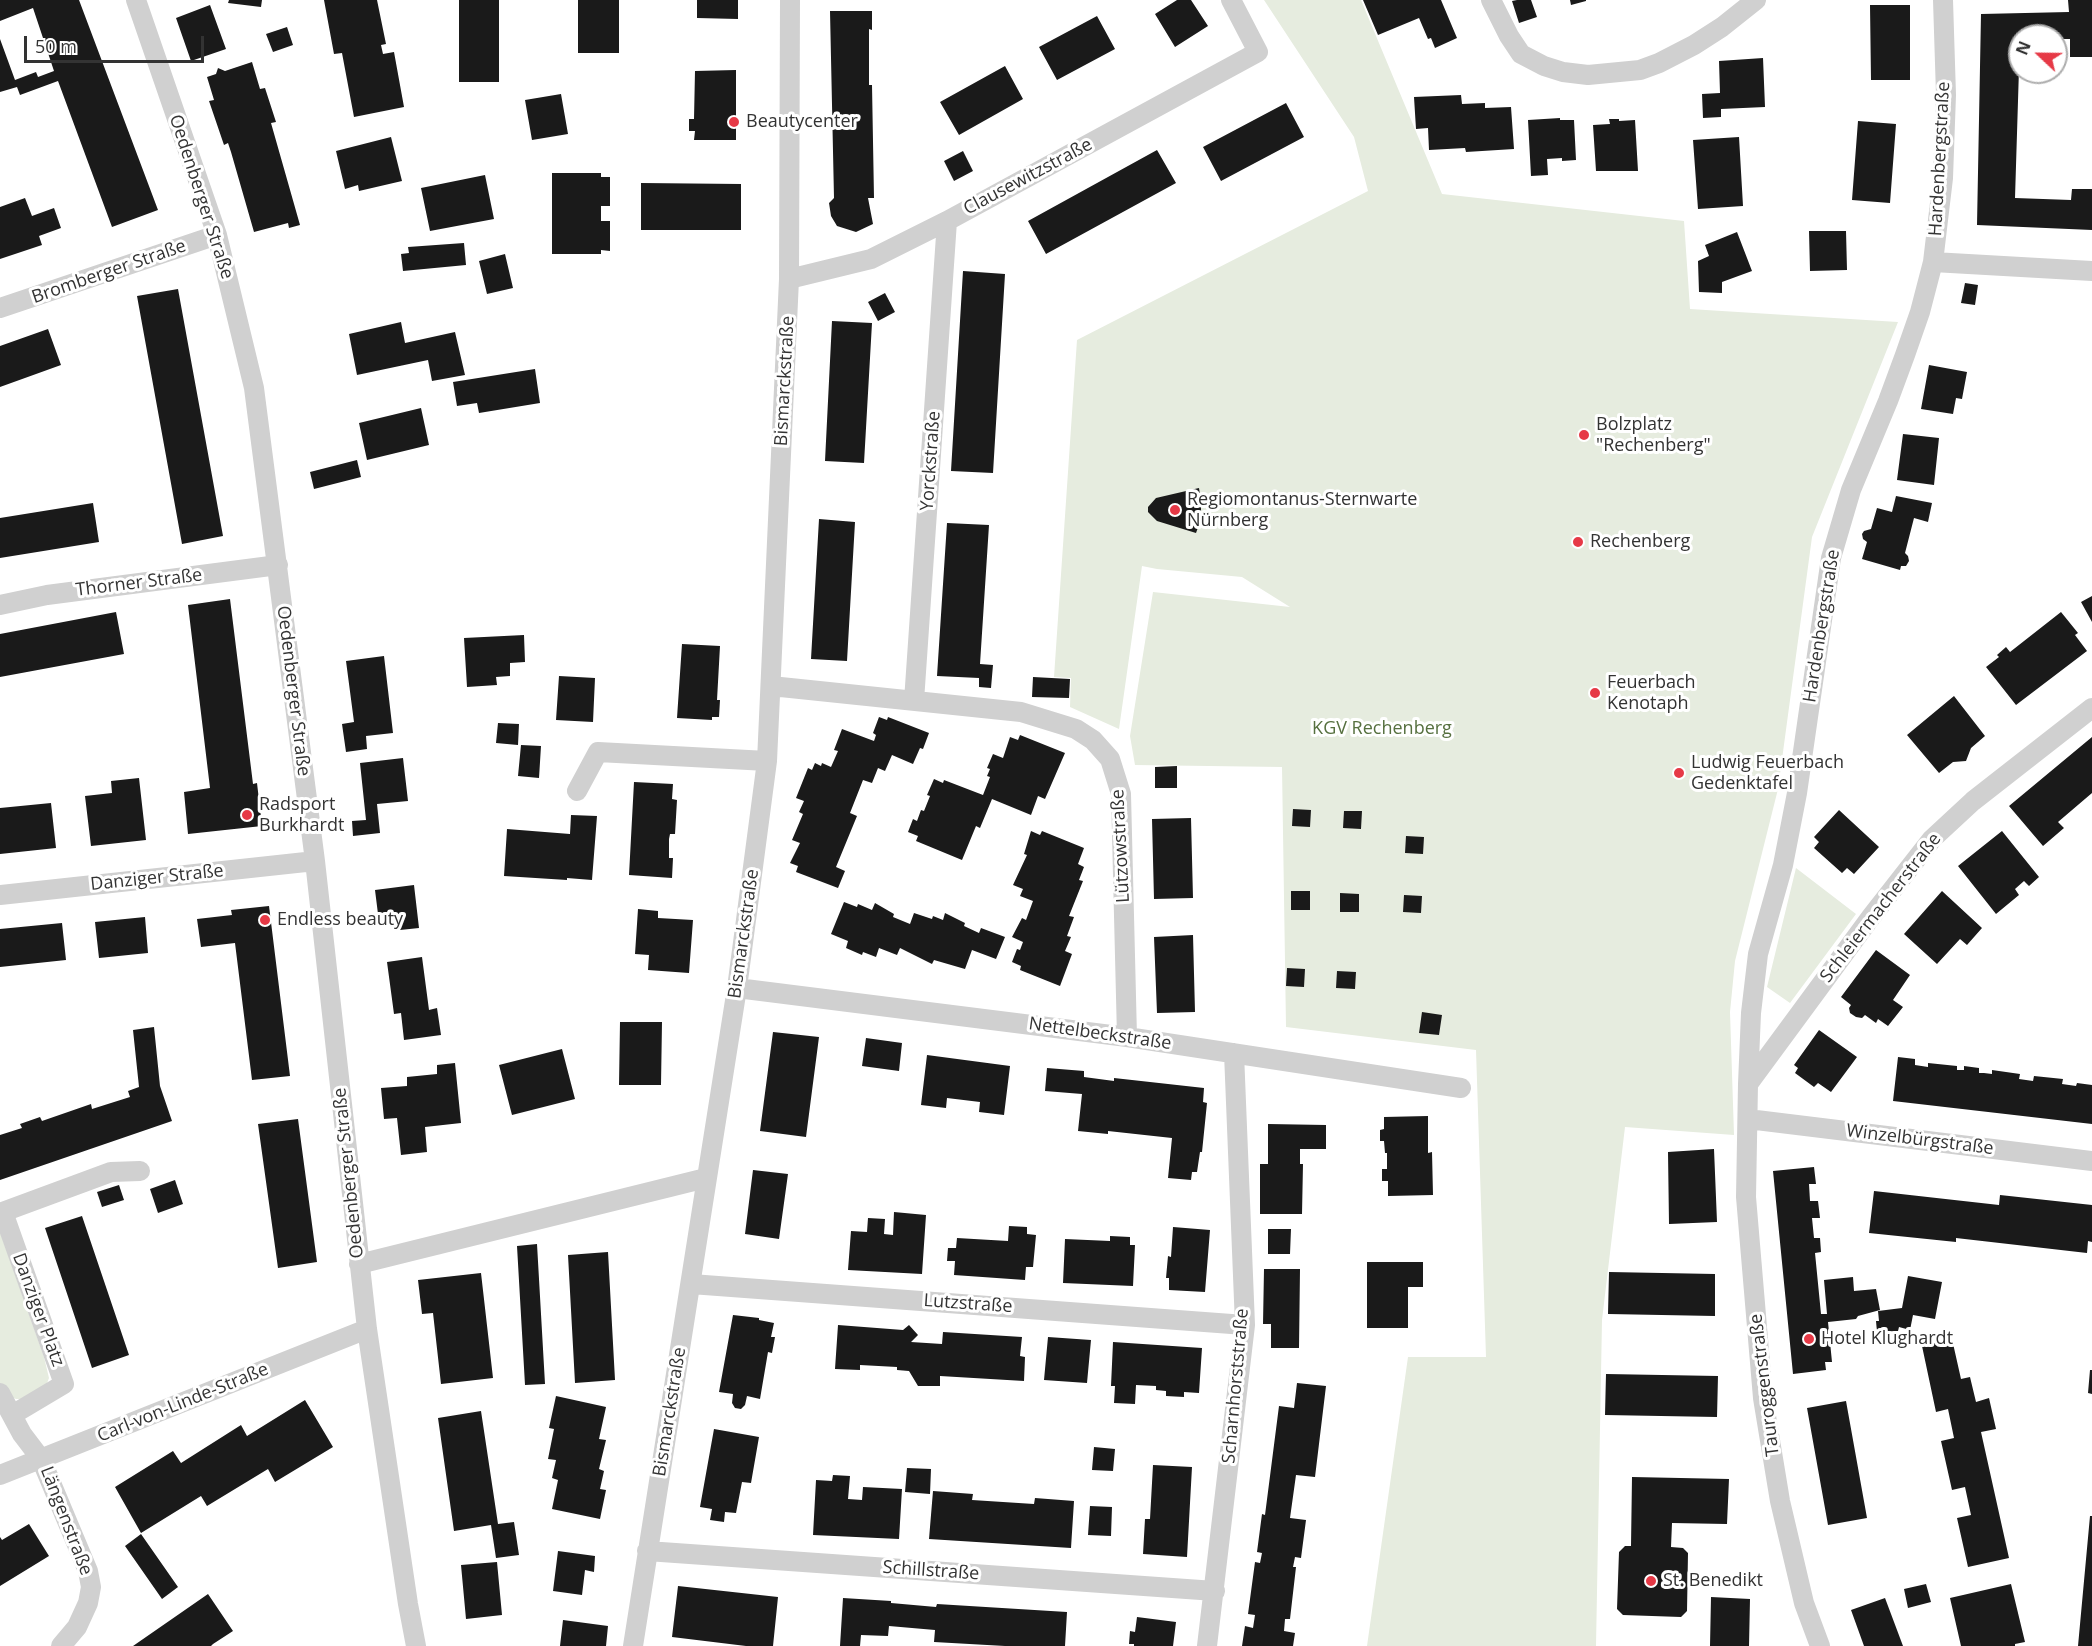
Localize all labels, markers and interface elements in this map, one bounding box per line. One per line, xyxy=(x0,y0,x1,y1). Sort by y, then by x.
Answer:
scale bar xyxy=(27,24,207,62)
north arrow xyxy=(2008,24,2068,84)
text: 50 m xyxy=(35,34,77,58)
text: N xyxy=(2011,38,2036,58)
street label: Hardenbergstraße xyxy=(1925,81,1955,237)
place label: Beautycenter xyxy=(746,111,858,133)
street label: Oedenberger Straße xyxy=(164,112,238,282)
marker: Beautycenter xyxy=(727,115,741,129)
street label: Clausewitzstraße xyxy=(960,134,1096,220)
street label: Bromberger Straße xyxy=(29,235,189,309)
street label: Bismarckstraße xyxy=(771,315,799,447)
street label: Yorckstraße xyxy=(917,410,945,512)
place label: Bolzplatz "Rechenberg" xyxy=(1596,414,1711,456)
marker: Bolzplatz "Rechenberg" xyxy=(1577,428,1591,442)
place label: Regiomontanus-Sternwarte Nürnberg xyxy=(1187,489,1417,532)
marker: Regiomontanus-Sternwarte Nürnberg xyxy=(1168,503,1182,517)
place label: Rechenberg xyxy=(1590,531,1690,553)
marker: Rechenberg xyxy=(1571,535,1585,549)
street label: Hardenbergstraße xyxy=(1799,548,1845,704)
street label: Thorner Straße xyxy=(75,565,203,601)
street label: Oedenberger Straße xyxy=(272,605,314,777)
place label: Feuerbach Kenotaph xyxy=(1607,672,1696,714)
marker: Feuerbach Kenotaph xyxy=(1588,686,1602,700)
park label: KGV Rechenberg xyxy=(1312,718,1452,740)
place label: Ludwig Feuerbach Gedenktafel xyxy=(1691,752,1844,795)
marker: Ludwig Feuerbach Gedenktafel xyxy=(1672,766,1686,780)
street label: Lützowstraße xyxy=(1107,789,1135,903)
place label: Radsport Burkhardt xyxy=(259,794,344,836)
marker: Radsport Burkhardt xyxy=(240,808,254,822)
street label: Schleiermacherstraße xyxy=(1816,829,1946,987)
street label: Danziger Straße xyxy=(89,860,225,896)
street label: Bismarckstraße xyxy=(724,868,764,1000)
place label: Endless beauty xyxy=(277,909,403,931)
marker: Endless beauty xyxy=(258,913,272,927)
street label: Nettelbeckstraße xyxy=(1027,1013,1173,1055)
street label: Oedenberger Straße xyxy=(329,1087,369,1259)
street label: Winzelbürgstraße xyxy=(1845,1120,1995,1160)
street label: Danziger Platz xyxy=(7,1250,69,1370)
street label: Lutzstraße xyxy=(923,1290,1013,1318)
street label: Scharnhorststraße xyxy=(1218,1307,1254,1465)
street label: Tauroggenstraße xyxy=(1746,1312,1784,1458)
place label: Hotel Klughardt xyxy=(1821,1328,1953,1350)
marker: Hotel Klughardt xyxy=(1802,1332,1816,1346)
street label: Bismarckstraße xyxy=(649,1346,691,1478)
street label: Carl-von-Linde-Straße xyxy=(94,1359,272,1447)
street label: Längenstraße xyxy=(35,1463,97,1579)
street label: Schillstraße xyxy=(882,1557,980,1585)
place label: St. Benedikt xyxy=(1663,1570,1763,1592)
marker: St. Benedikt xyxy=(1644,1574,1658,1588)

